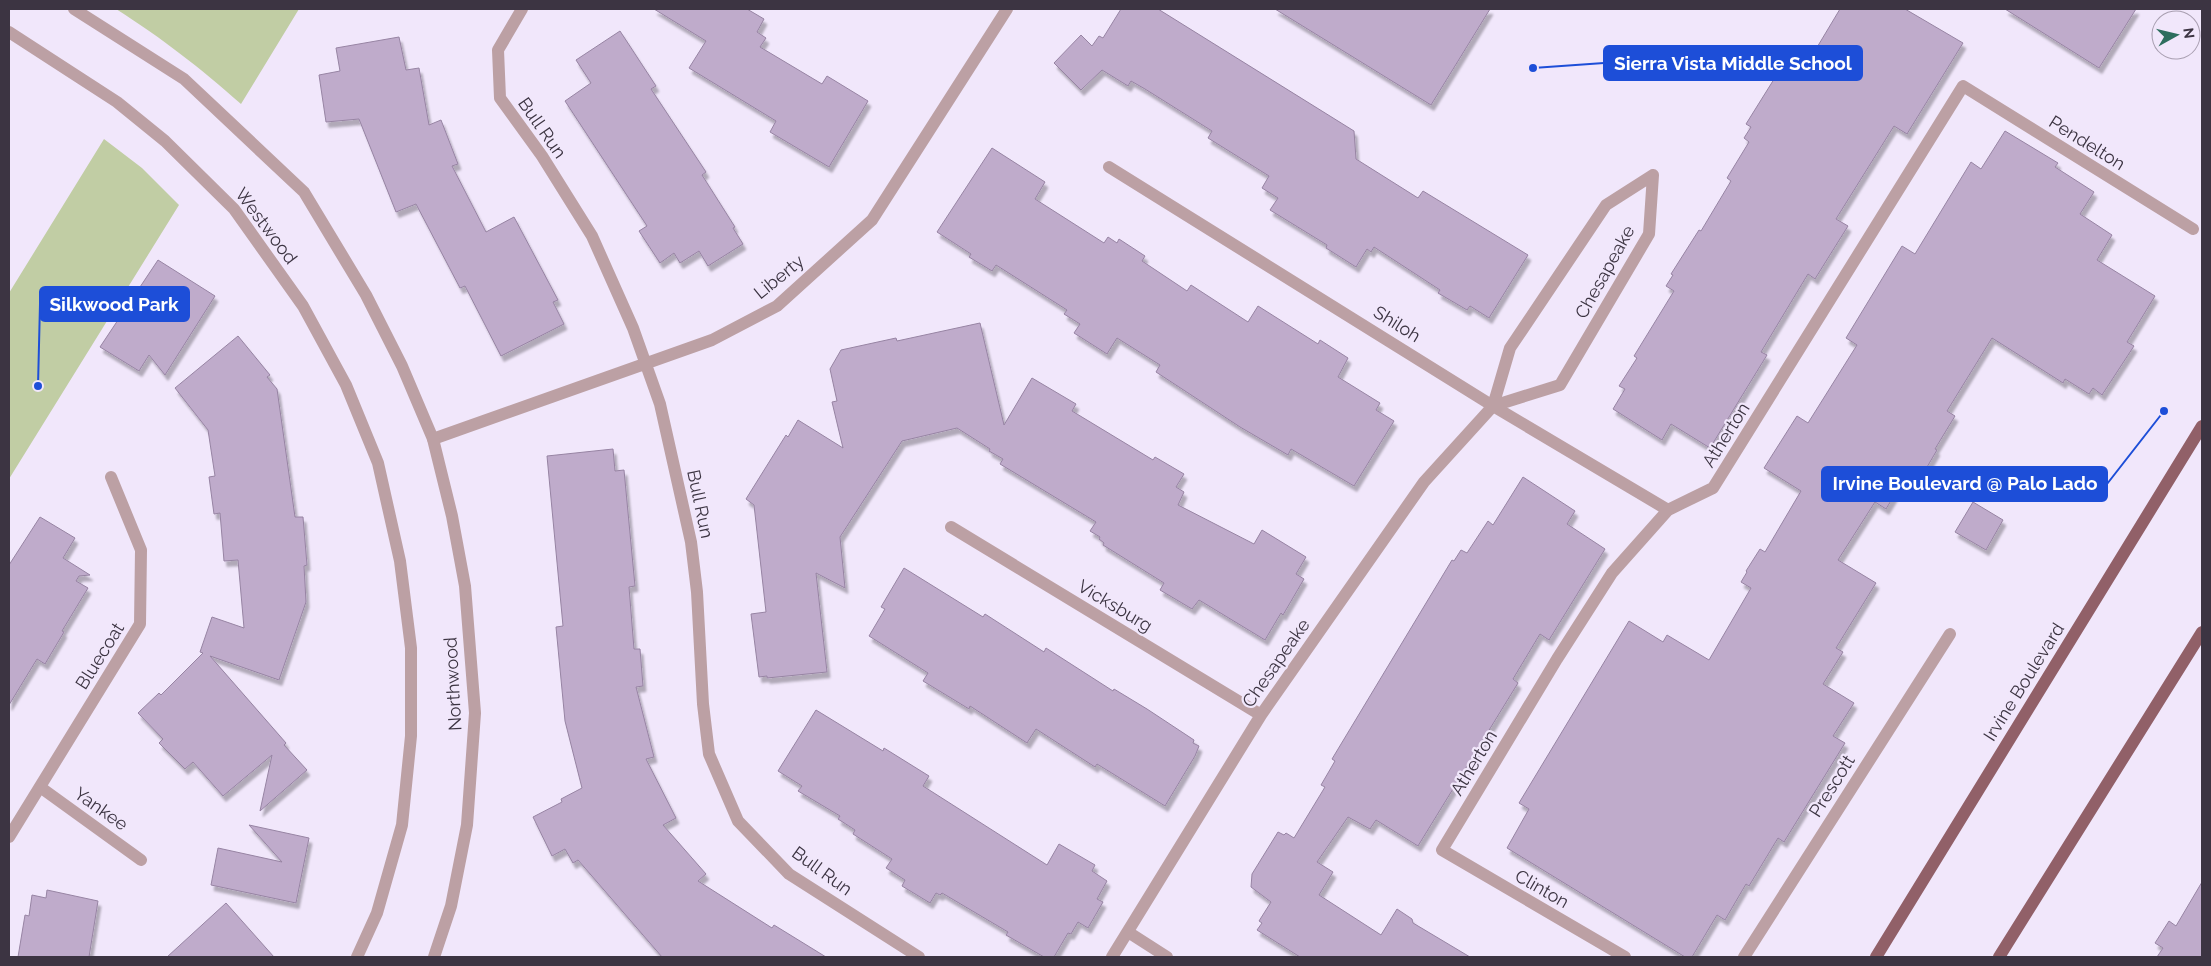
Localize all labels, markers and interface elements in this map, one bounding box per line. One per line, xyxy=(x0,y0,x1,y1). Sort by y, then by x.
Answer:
north arrow xyxy=(2151,10,2201,60)
text: N xyxy=(2180,27,2198,40)
callout: Sierra Vista Middle School xyxy=(1604,46,1862,80)
text: Sierra Vista Middle School xyxy=(1614,52,1853,74)
street label: Bull Run xyxy=(514,93,571,162)
street label: Pendelton xyxy=(2045,111,2129,174)
street label: Westwood xyxy=(231,184,302,268)
street label: Chesapeake xyxy=(1570,221,1639,322)
street label: Liberty xyxy=(749,250,808,303)
callout: Silkwood Park xyxy=(40,287,189,321)
text: Silkwood Park xyxy=(49,293,179,315)
street label: Shiloh xyxy=(1370,301,1425,346)
street label: Atherton xyxy=(1698,399,1754,471)
callout: Irvine Boulevard @ Palo Lado xyxy=(1822,467,2107,501)
street label: Bull Run xyxy=(683,468,718,540)
text: Irvine Boulevard @ Palo Lado xyxy=(1832,472,2098,494)
street label: Vicksburg xyxy=(1074,575,1156,636)
street label: Chesapeake xyxy=(1237,614,1314,711)
street label: Bluecoat xyxy=(71,619,128,693)
street label: Irvine Boulevard xyxy=(1979,619,2068,745)
street label: Northwood xyxy=(440,637,465,732)
street label: Atherton xyxy=(1446,726,1501,799)
street label: Prescott xyxy=(1804,751,1859,821)
street label: Yankee xyxy=(70,783,132,835)
street label: Bull Run xyxy=(788,842,857,899)
street label: Clinton xyxy=(1512,865,1573,912)

